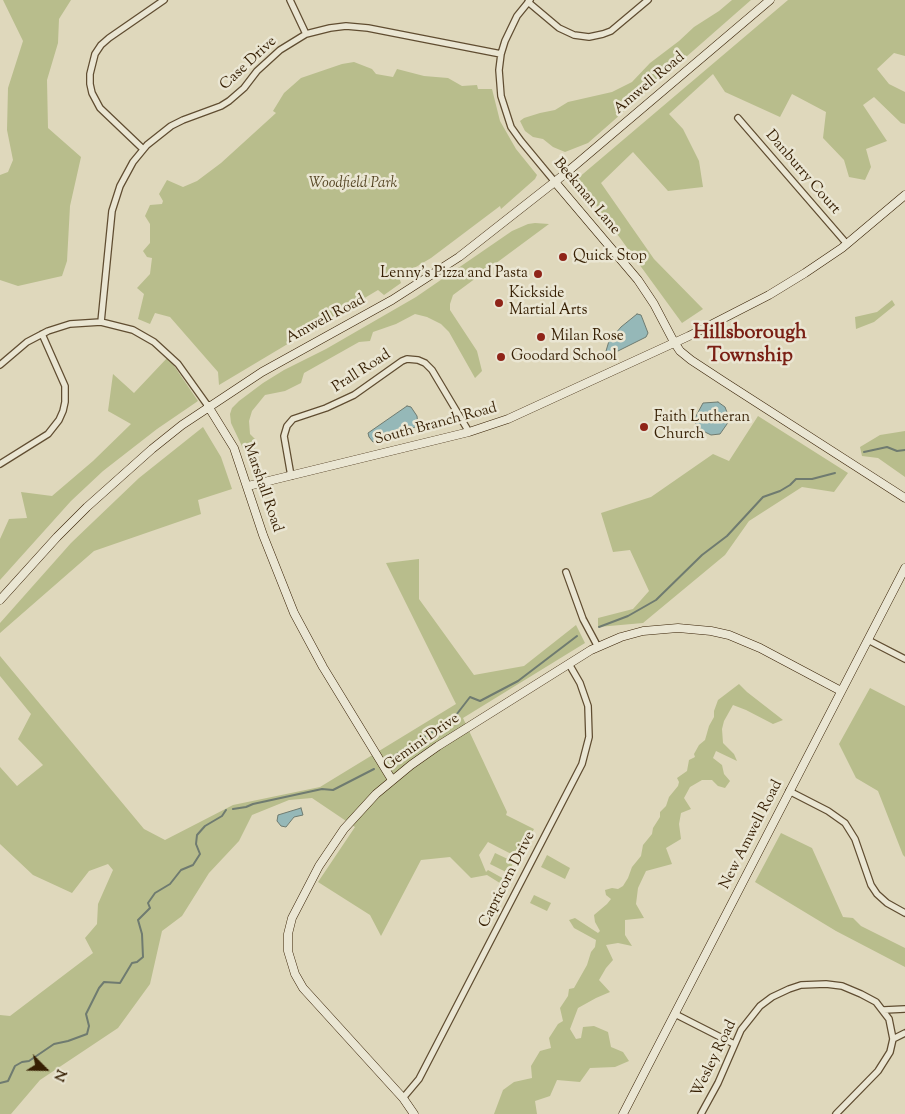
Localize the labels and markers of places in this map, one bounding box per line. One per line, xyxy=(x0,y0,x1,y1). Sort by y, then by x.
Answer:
place label: Quick Stop xyxy=(573,248,647,266)
marker: Quick Stop xyxy=(557,251,569,263)
place label: Lenny's Pizza and Pasta xyxy=(380,265,528,283)
marker: Lenny's Pizza and Pasta xyxy=(532,268,544,280)
place label: Kickside Martial Arts xyxy=(509,285,587,320)
marker: Kickside Martial Arts xyxy=(493,297,505,309)
place label: Milan Rose xyxy=(551,328,624,346)
marker: Milan Rose xyxy=(535,331,547,343)
place label: Goodard School xyxy=(511,348,617,366)
marker: Goodard School xyxy=(495,351,507,363)
place label: Faith Lutheran Church xyxy=(654,409,750,444)
marker: Faith Lutheran Church xyxy=(638,421,650,433)

